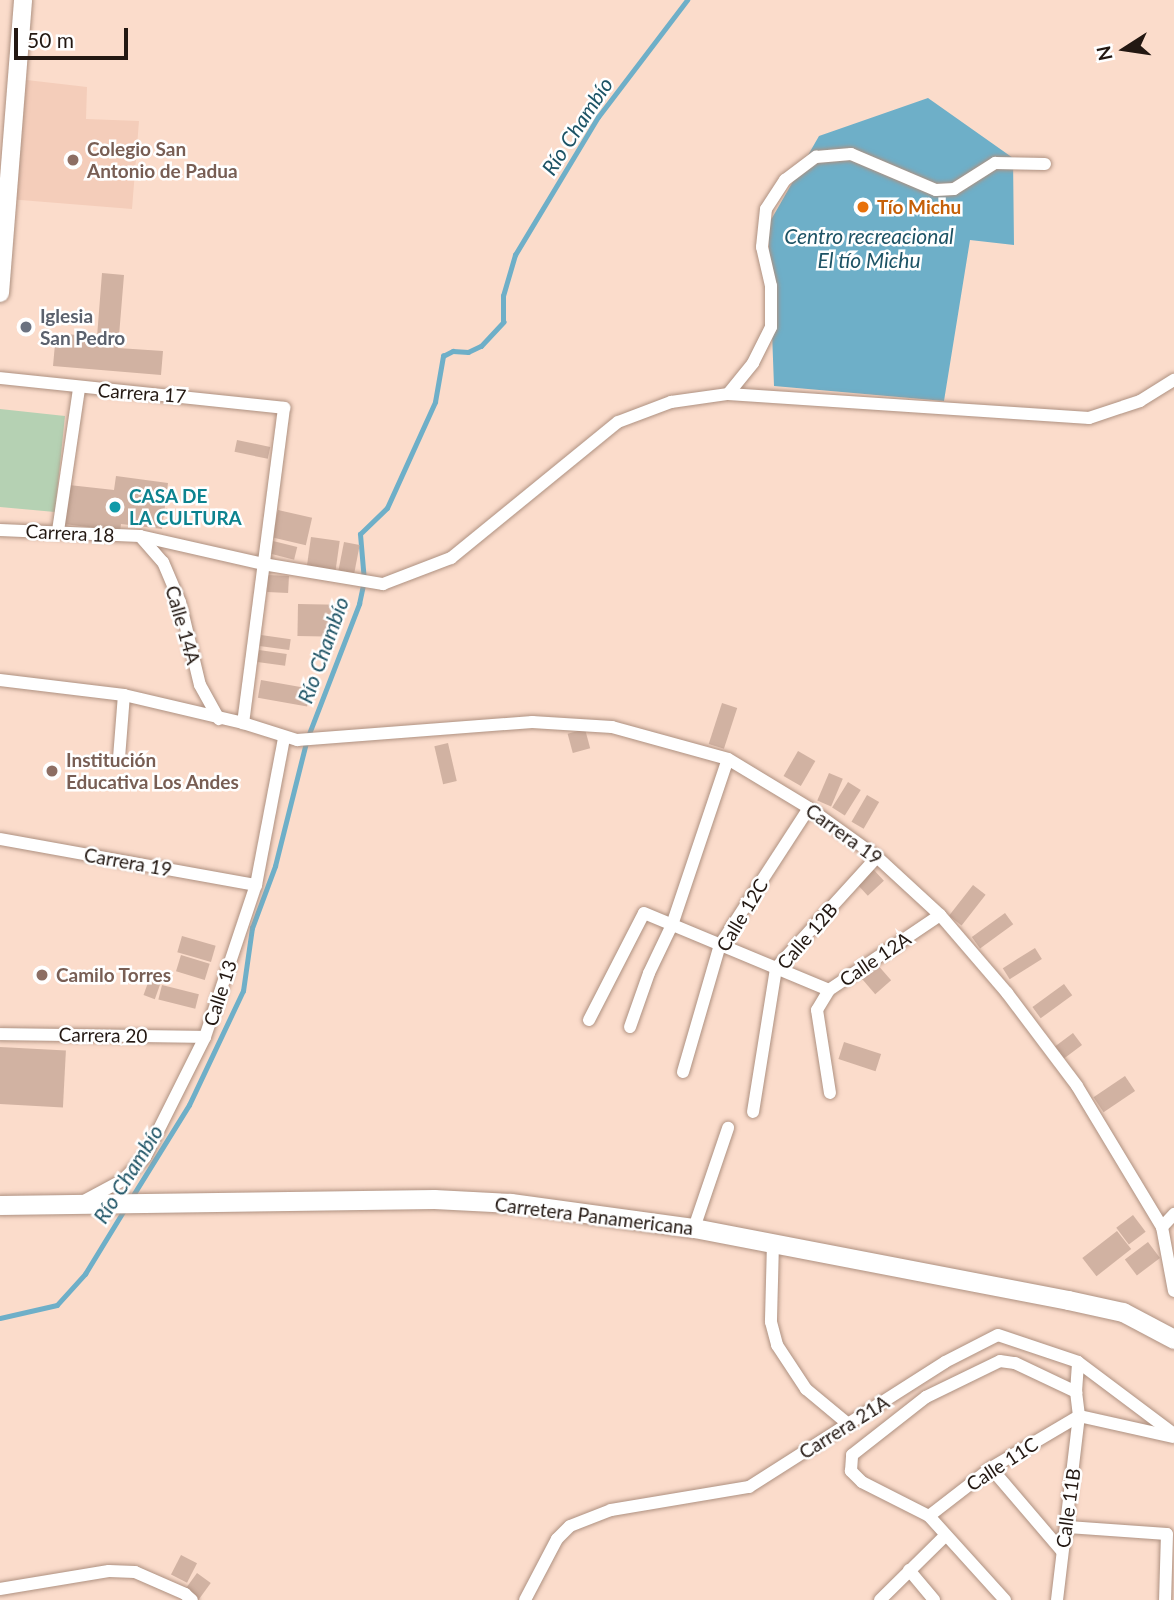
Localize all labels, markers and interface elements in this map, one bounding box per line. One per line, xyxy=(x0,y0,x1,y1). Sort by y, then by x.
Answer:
scale bar xyxy=(18,14,131,58)
north arrow xyxy=(1090,14,1160,84)
text: 50 m xyxy=(27,27,74,52)
text: N xyxy=(1091,44,1117,63)
water label: Río Chambío xyxy=(536,73,618,179)
place label: Colegio San Antonio de Padua xyxy=(87,138,238,182)
marker: Colegio San Antonio de Padua xyxy=(65,152,81,168)
place label: Tío Michu xyxy=(877,196,961,218)
marker: Tío Michu xyxy=(855,199,871,215)
water label: Centro recreacional El tío Michu xyxy=(784,223,954,273)
place label: Iglesia San Pedro xyxy=(40,305,125,349)
marker: Iglesia San Pedro xyxy=(18,319,34,335)
street label: Carrera 17 xyxy=(97,379,187,407)
place label: CASA DE LA CULTURA xyxy=(129,485,242,529)
marker: CASA DE LA CULTURA xyxy=(107,499,123,515)
street label: Carrera 18 xyxy=(25,519,115,547)
street label: Calle 14A xyxy=(161,583,205,667)
water label: Río Chambío xyxy=(292,594,354,706)
place label: Institución Educativa Los Andes xyxy=(66,749,239,793)
marker: Institución Educativa Los Andes xyxy=(44,763,60,779)
street label: Carrera 19 xyxy=(801,799,887,869)
street label: Carrera 19 xyxy=(82,843,174,881)
street label: Calle 12C xyxy=(711,875,773,955)
street label: Calle 12B xyxy=(772,898,842,974)
street label: Calle 12A xyxy=(835,927,915,991)
street label: Calle 13 xyxy=(199,957,241,1029)
place label: Camilo Torres xyxy=(56,964,172,986)
marker: Camilo Torres xyxy=(34,967,50,983)
street label: Carrera 20 xyxy=(58,1023,148,1047)
water label: Río Chambío xyxy=(88,1120,168,1228)
street label: Carretera Panamericana xyxy=(494,1193,694,1239)
street label: Carrera 21A xyxy=(795,1390,893,1464)
street label: Calle 11C xyxy=(962,1432,1042,1496)
street label: Calle 11B xyxy=(1051,1467,1085,1549)

